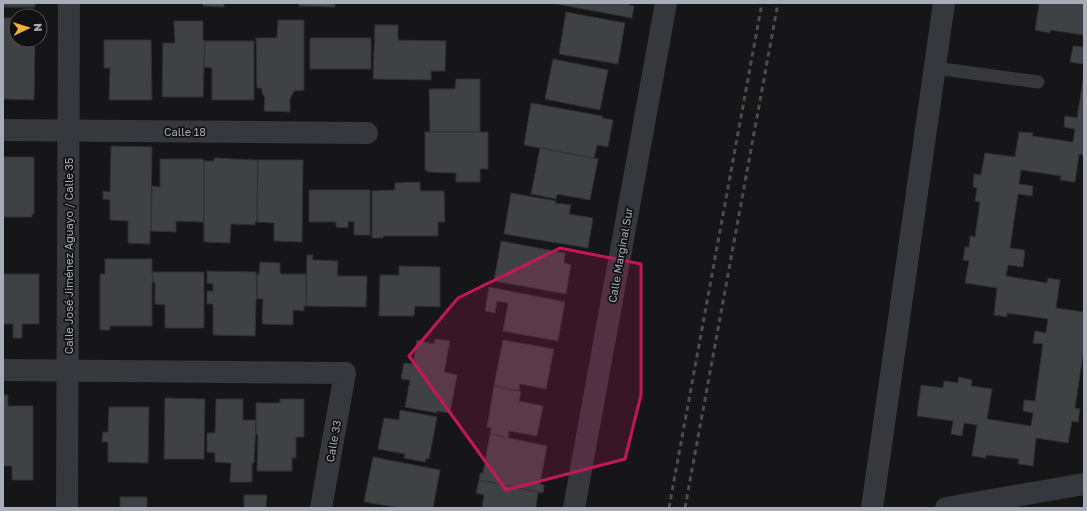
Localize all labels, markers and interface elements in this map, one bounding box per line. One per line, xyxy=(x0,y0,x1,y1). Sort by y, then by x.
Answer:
north arrow xyxy=(8,8,48,48)
text: N xyxy=(32,23,45,32)
street label: Calle 18 xyxy=(164,125,206,138)
street label: Calle José Jiménez Aguayo / Calle 35 xyxy=(62,158,75,354)
street label: Calle Marginal Sur xyxy=(605,206,635,304)
street label: Calle 33 xyxy=(323,419,343,463)

